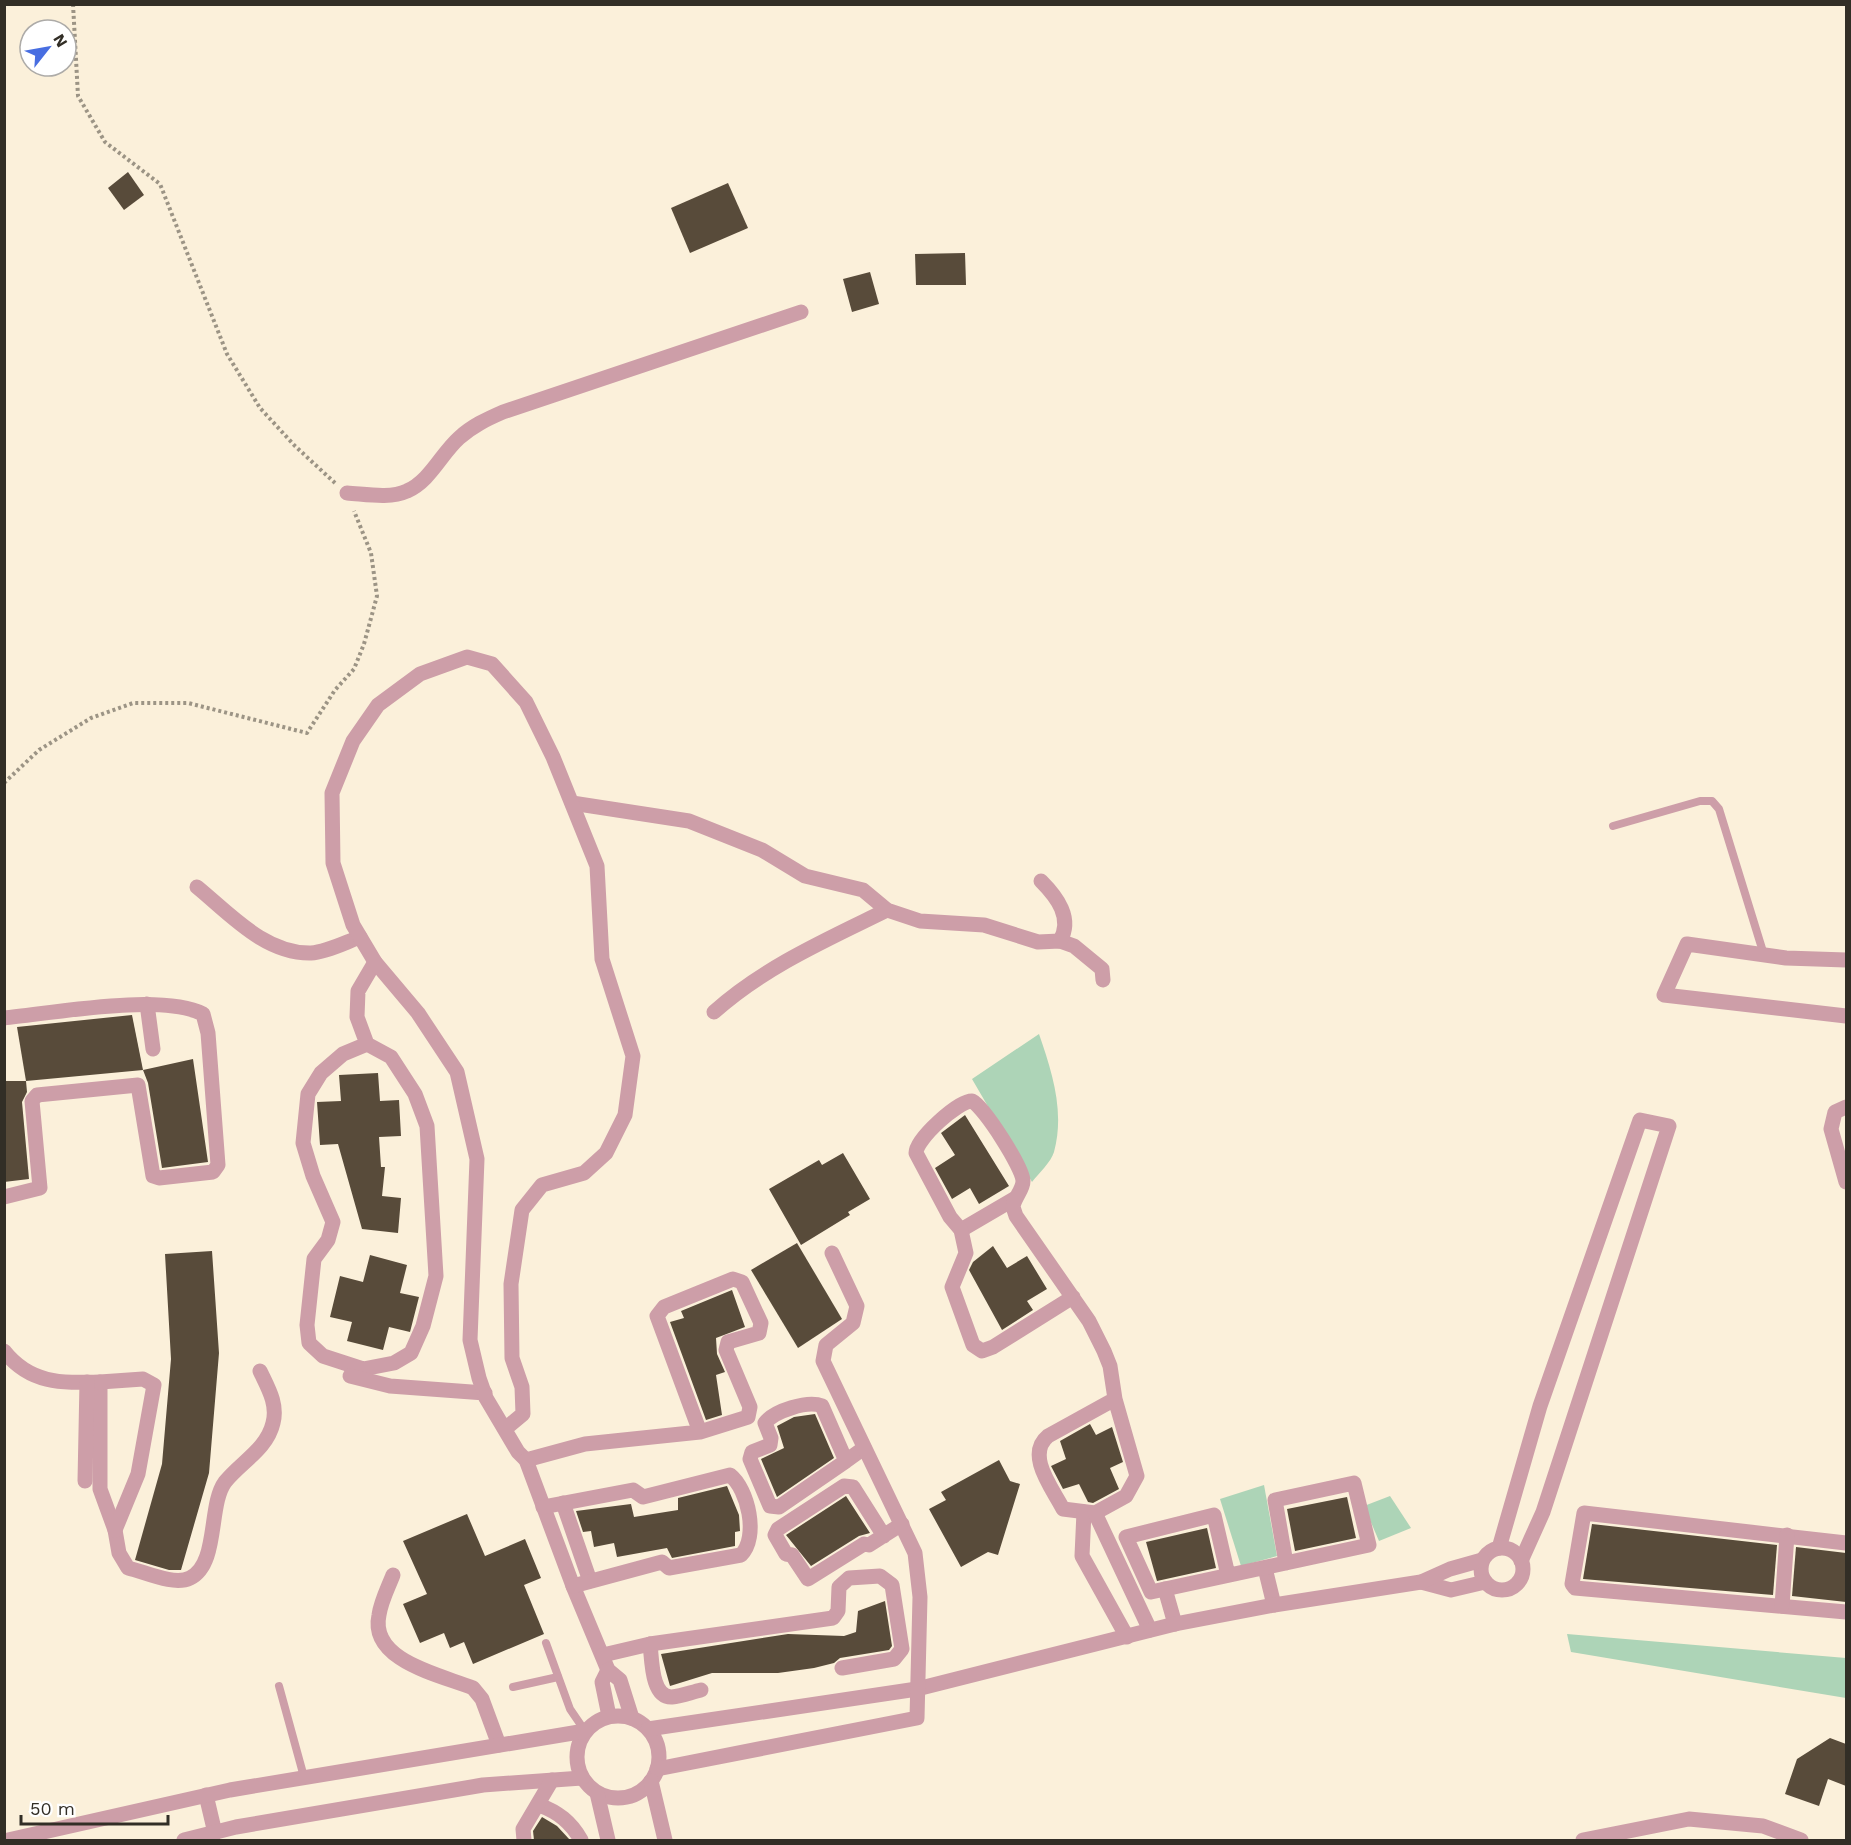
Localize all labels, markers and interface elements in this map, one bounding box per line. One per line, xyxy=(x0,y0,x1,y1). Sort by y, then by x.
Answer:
north arrow xyxy=(18,18,78,78)
text: N xyxy=(49,31,72,51)
scale bar xyxy=(21,1788,168,1826)
text: 50 m xyxy=(30,1798,75,1819)

